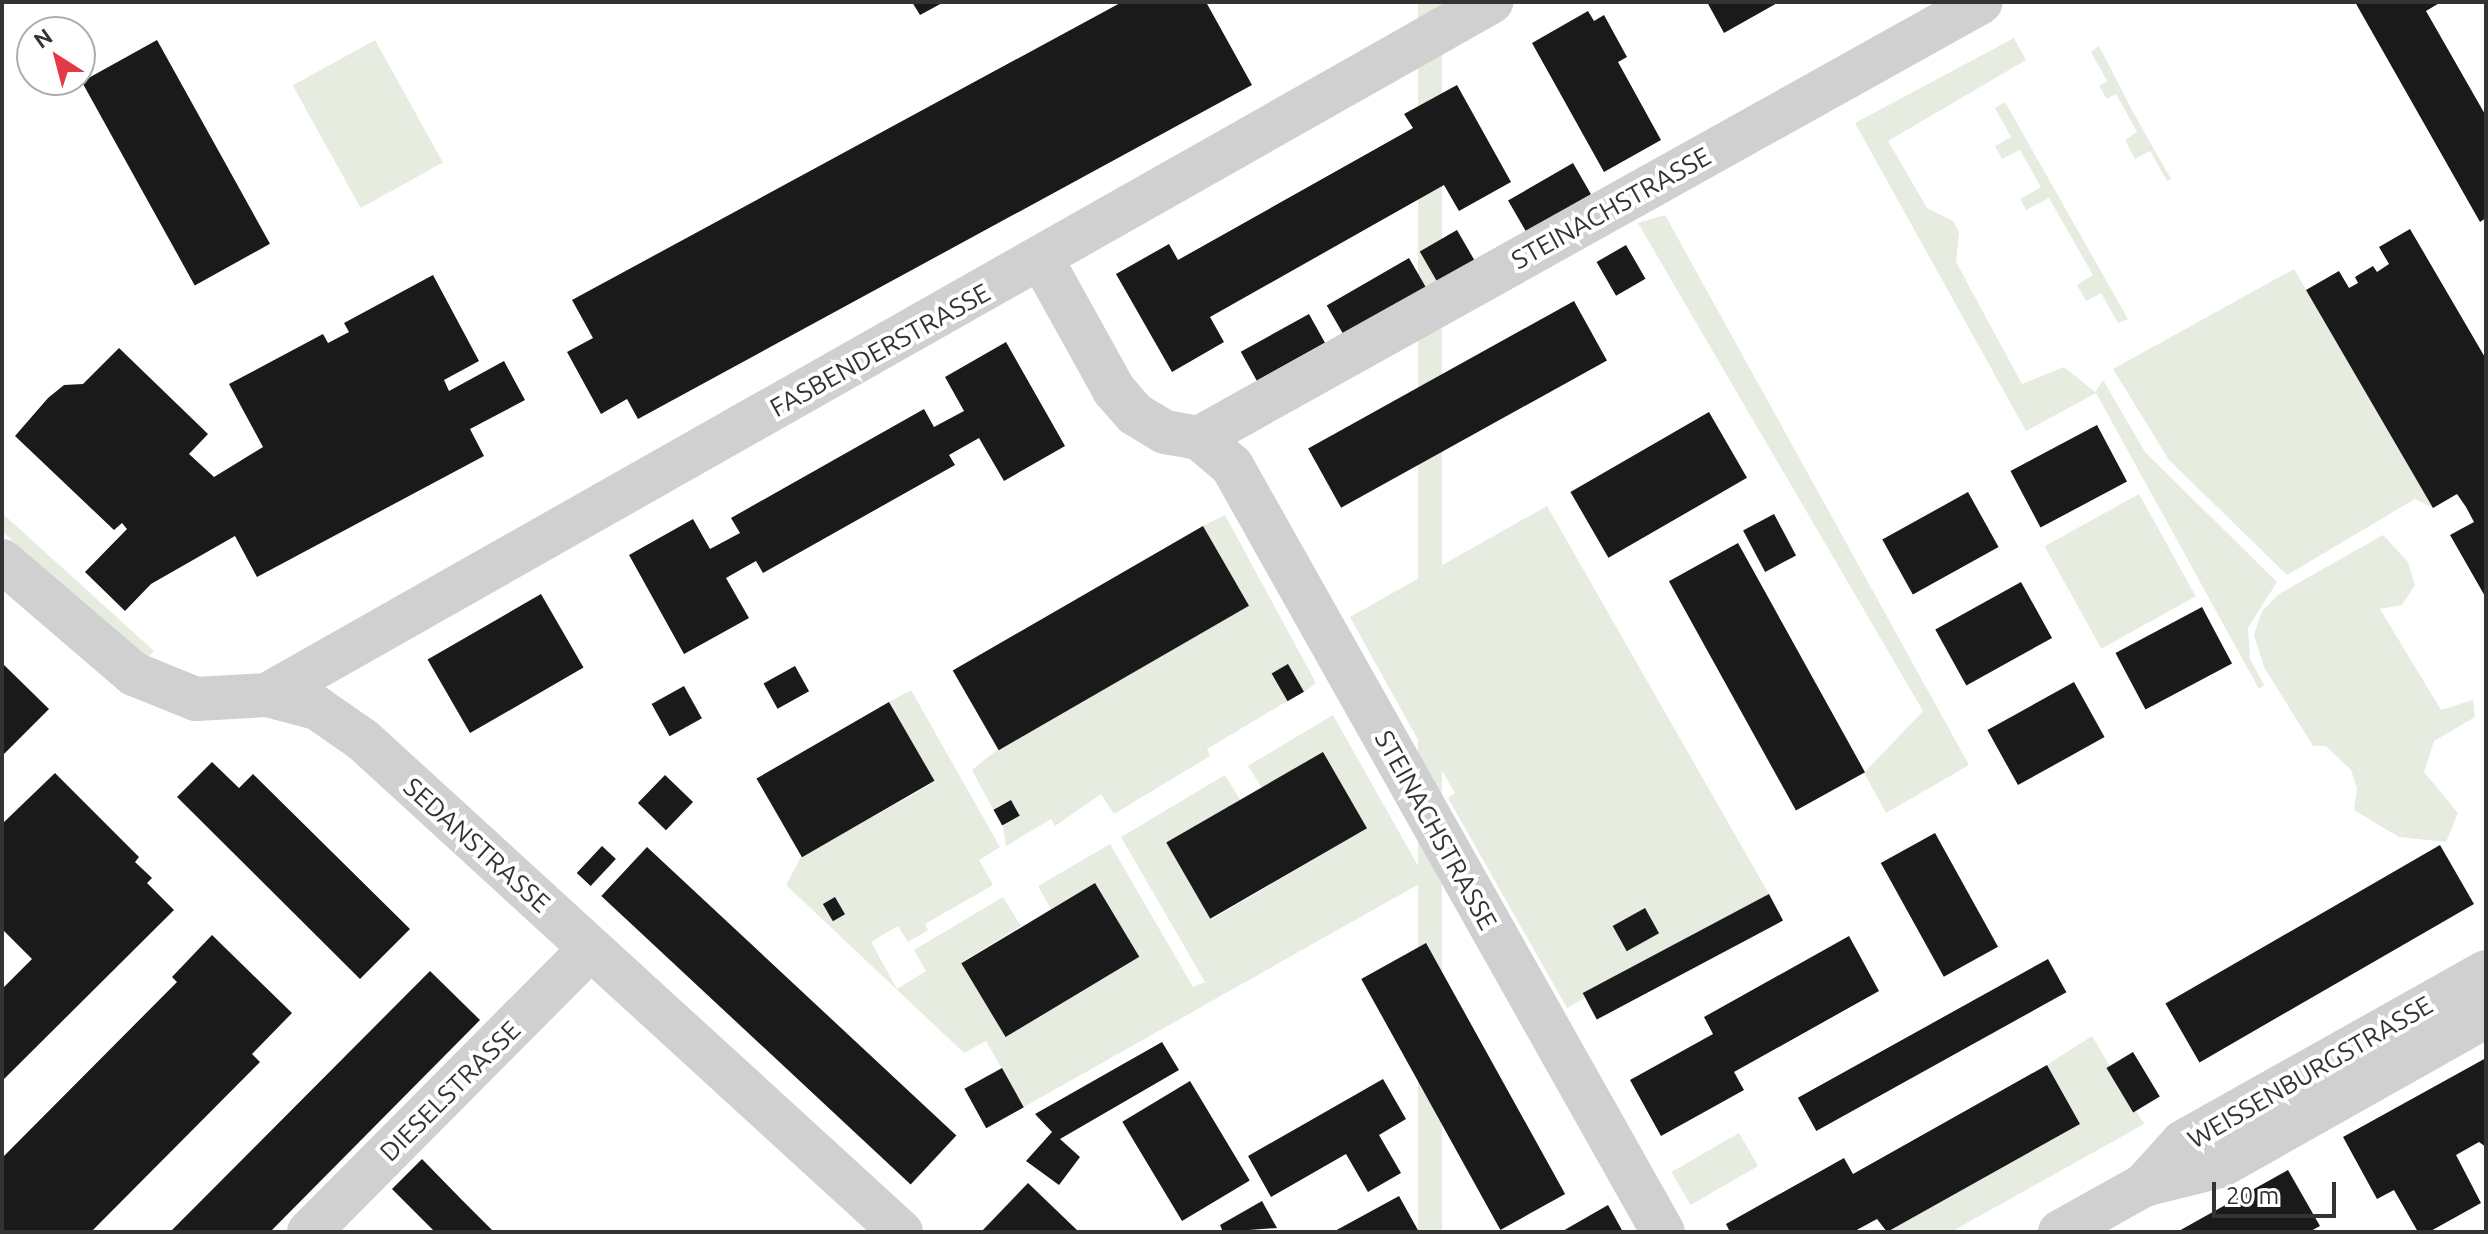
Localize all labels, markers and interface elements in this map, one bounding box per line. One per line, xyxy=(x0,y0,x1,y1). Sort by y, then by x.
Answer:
north arrow xyxy=(16,16,96,96)
text: N xyxy=(29,23,57,53)
street label: STEINACHSTRASSE xyxy=(1506,140,1716,276)
street label: FASBENDERSTRASSE xyxy=(765,277,995,423)
street label: STEINACHSTRASSE xyxy=(1368,725,1504,935)
street label: SEDANSTRASSE xyxy=(397,771,557,919)
street label: WEISSENBURGSTRASSE xyxy=(2182,989,2438,1155)
street label: DIESELSTRASSE xyxy=(373,1014,527,1168)
scale bar xyxy=(2216,1166,2340,1216)
text: 20 m xyxy=(2226,1182,2279,1209)

